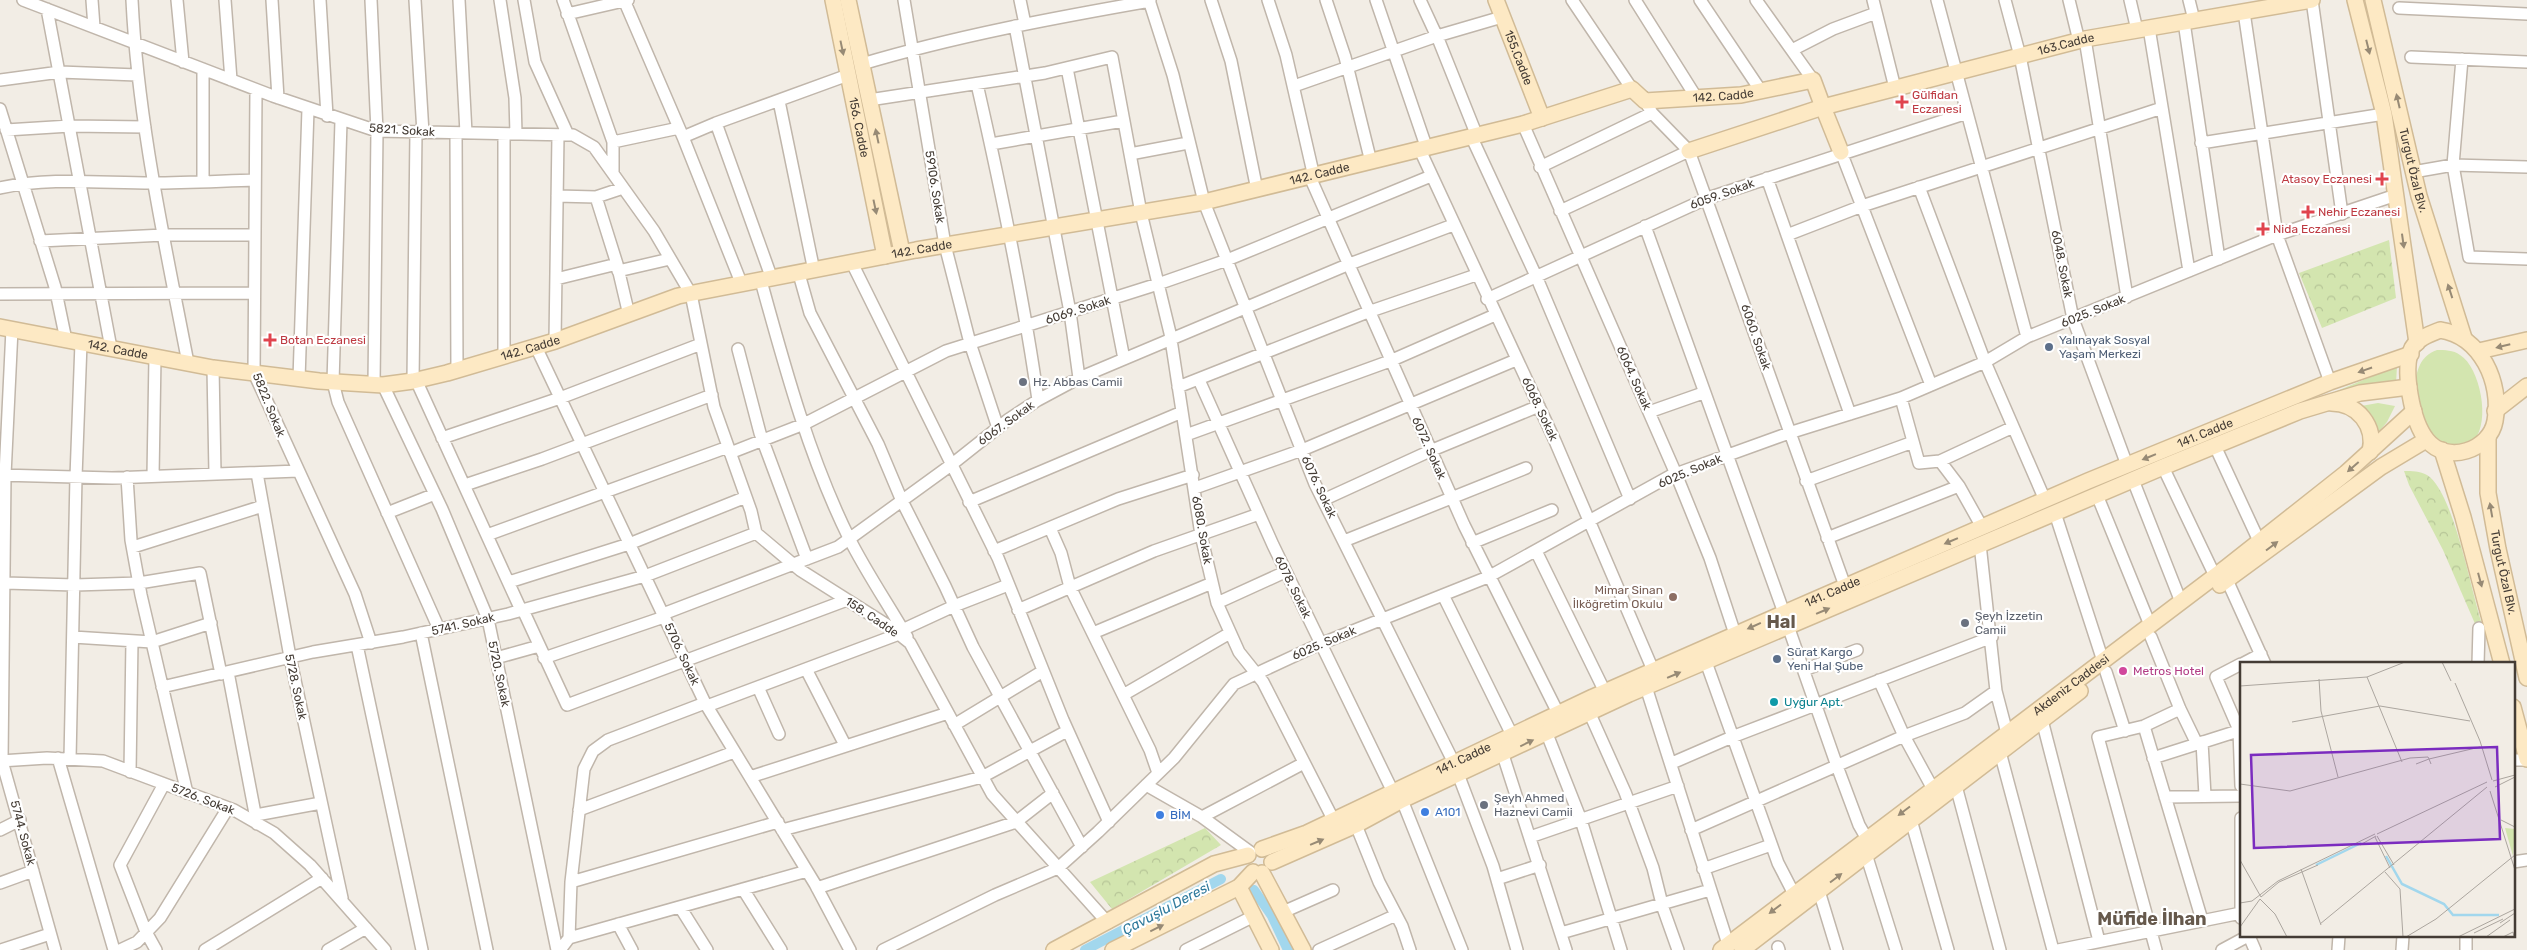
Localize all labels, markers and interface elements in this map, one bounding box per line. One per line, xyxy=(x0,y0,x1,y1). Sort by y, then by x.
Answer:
street label: 155.Cadde xyxy=(1502,28,1536,87)
street label: 163.Cadde xyxy=(2036,30,2096,58)
one-way arrow xyxy=(839,40,847,56)
one-way arrow xyxy=(2364,40,2372,55)
street label: 142. Cadde xyxy=(1692,85,1755,105)
place label: Gülfidan Eczanesi xyxy=(1912,88,1962,116)
one-way arrow xyxy=(2394,94,2402,109)
street label: 156. Cadde xyxy=(846,96,872,159)
marker: Gülfidan Eczanesi xyxy=(1896,96,1908,108)
street label: 5821. Sokak xyxy=(369,121,436,139)
street label: Turgut Özal Blv. xyxy=(2396,127,2431,214)
one-way arrow xyxy=(873,129,881,144)
street label: 59106. Sokak xyxy=(922,150,948,225)
street label: 142. Cadde xyxy=(1288,160,1351,188)
place label: Atasoy Eczanesi xyxy=(2281,172,2372,186)
marker: Atasoy Eczanesi xyxy=(2376,173,2388,185)
street label: 6059. Sokak xyxy=(1688,176,1757,212)
one-way arrow xyxy=(871,199,879,215)
place label: Nehir Eczanesi xyxy=(2318,205,2400,219)
marker: Nehir Eczanesi xyxy=(2302,206,2314,218)
place label: Nida Eczanesi xyxy=(2273,222,2351,236)
marker: Nida Eczanesi xyxy=(2257,223,2269,235)
street label: 6048. Sokak xyxy=(2049,229,2076,300)
one-way arrow xyxy=(2399,234,2407,250)
street label: 142. Cadde xyxy=(890,237,954,262)
one-way arrow xyxy=(2446,284,2453,299)
street label: 6025. Sokak xyxy=(2059,291,2128,330)
street label: 6069. Sokak xyxy=(1044,293,1113,327)
street label: 6060. Sokak xyxy=(1738,302,1774,373)
place label: Botan Eczanesi xyxy=(280,333,366,347)
street label: 142. Cadde xyxy=(499,333,562,364)
place label: Yalınayak Sosyal Yaşam Merkezi xyxy=(2059,333,2150,361)
marker: Botan Eczanesi xyxy=(264,334,276,346)
street label: 142. Cadde xyxy=(86,337,150,362)
marker: Yalınayak Sosyal Yaşam Merkezi xyxy=(2043,341,2055,353)
one-way arrow xyxy=(2495,342,2510,350)
street label: 6064. Sokak xyxy=(1614,344,1655,413)
one-way arrow xyxy=(2357,367,2372,374)
street label: 5822. Sokak xyxy=(250,371,289,440)
place label: Hz. Abbas Camii xyxy=(1033,375,1123,389)
street label: 6068. Sokak xyxy=(1519,375,1561,444)
marker: Hz. Abbas Camii xyxy=(1017,376,1029,388)
street label: 6067. Sokak xyxy=(975,397,1038,448)
street label: 6072. Sokak xyxy=(1409,414,1449,482)
street label: 141. Cadde xyxy=(2175,415,2235,451)
street label: 6025. Sokak xyxy=(1656,451,1725,491)
one-way arrow xyxy=(2142,453,2156,461)
street label: 6076. Sokak xyxy=(1298,454,1340,521)
one-way arrow xyxy=(2346,462,2359,473)
street label: 6080. Sokak xyxy=(1189,495,1215,566)
one-way arrow xyxy=(2487,502,2495,518)
street label: Turgut Özal Blv. xyxy=(2488,529,2520,616)
one-way arrow xyxy=(1944,537,1958,545)
one-way arrow xyxy=(2265,541,2278,552)
street label: 6078. Sokak xyxy=(1272,553,1314,621)
one-way arrow xyxy=(2476,573,2484,588)
street label: 141. Cadde xyxy=(1803,574,1863,610)
place label: Mimar Sinan İlköğretim Okulu xyxy=(1573,583,1663,611)
marker: Mimar Sinan İlköğretim Okulu xyxy=(1667,591,1679,603)
street label: 158. Cadde xyxy=(843,594,902,640)
one-way arrow xyxy=(1816,607,1831,614)
place label: Şeyh İzzetin Camii xyxy=(1975,609,2043,637)
street label: 5741. Sokak xyxy=(430,610,497,638)
district label: Hal xyxy=(1766,611,1796,633)
marker: Şeyh İzzetin Camii xyxy=(1959,617,1971,629)
street label: 5706. Sokak xyxy=(661,621,703,688)
street label: 6025. Sokak xyxy=(1290,623,1359,663)
one-way arrow xyxy=(1747,623,1761,631)
street label: 5720. Sokak xyxy=(485,640,513,709)
place label: Sürat Kargo Yeni Hal Şube xyxy=(1787,645,1863,673)
street label: Akdeniz Caddesi xyxy=(2030,652,2112,718)
street label: 5728. Sokak xyxy=(282,653,310,722)
marker: Sürat Kargo Yeni Hal Şube xyxy=(1771,653,1783,665)
inset map xyxy=(2240,662,2514,938)
place label: Metros Hotel xyxy=(2133,664,2204,678)
marker: Metros Hotel xyxy=(2117,665,2129,677)
one-way arrow xyxy=(1667,671,1681,679)
place label: Uyğur Apt. xyxy=(1784,695,1843,709)
marker: Uyğur Apt. xyxy=(1768,696,1780,708)
street label: 141. Cadde xyxy=(1434,739,1493,778)
one-way arrow xyxy=(1520,739,1534,747)
street label: 5726. Sokak xyxy=(169,780,237,818)
place label: Şeyh Ahmed Haznevi Camii xyxy=(1494,791,1573,819)
street label: 5744. Sokak xyxy=(8,799,39,868)
marker: Şeyh Ahmed Haznevi Camii xyxy=(1478,799,1490,811)
place label: A101 xyxy=(1435,805,1460,819)
marker: A101 xyxy=(1419,806,1431,818)
one-way arrow xyxy=(1897,806,1911,816)
place label: BİM xyxy=(1170,808,1191,822)
marker: BİM xyxy=(1154,809,1166,821)
one-way arrow xyxy=(1309,838,1324,846)
one-way arrow xyxy=(1829,872,1842,883)
water label: Çavuşlu Deresi xyxy=(1119,878,1214,939)
one-way arrow xyxy=(1768,904,1782,914)
district label: Müfide İlhan xyxy=(2097,908,2207,930)
one-way arrow xyxy=(1150,924,1164,932)

